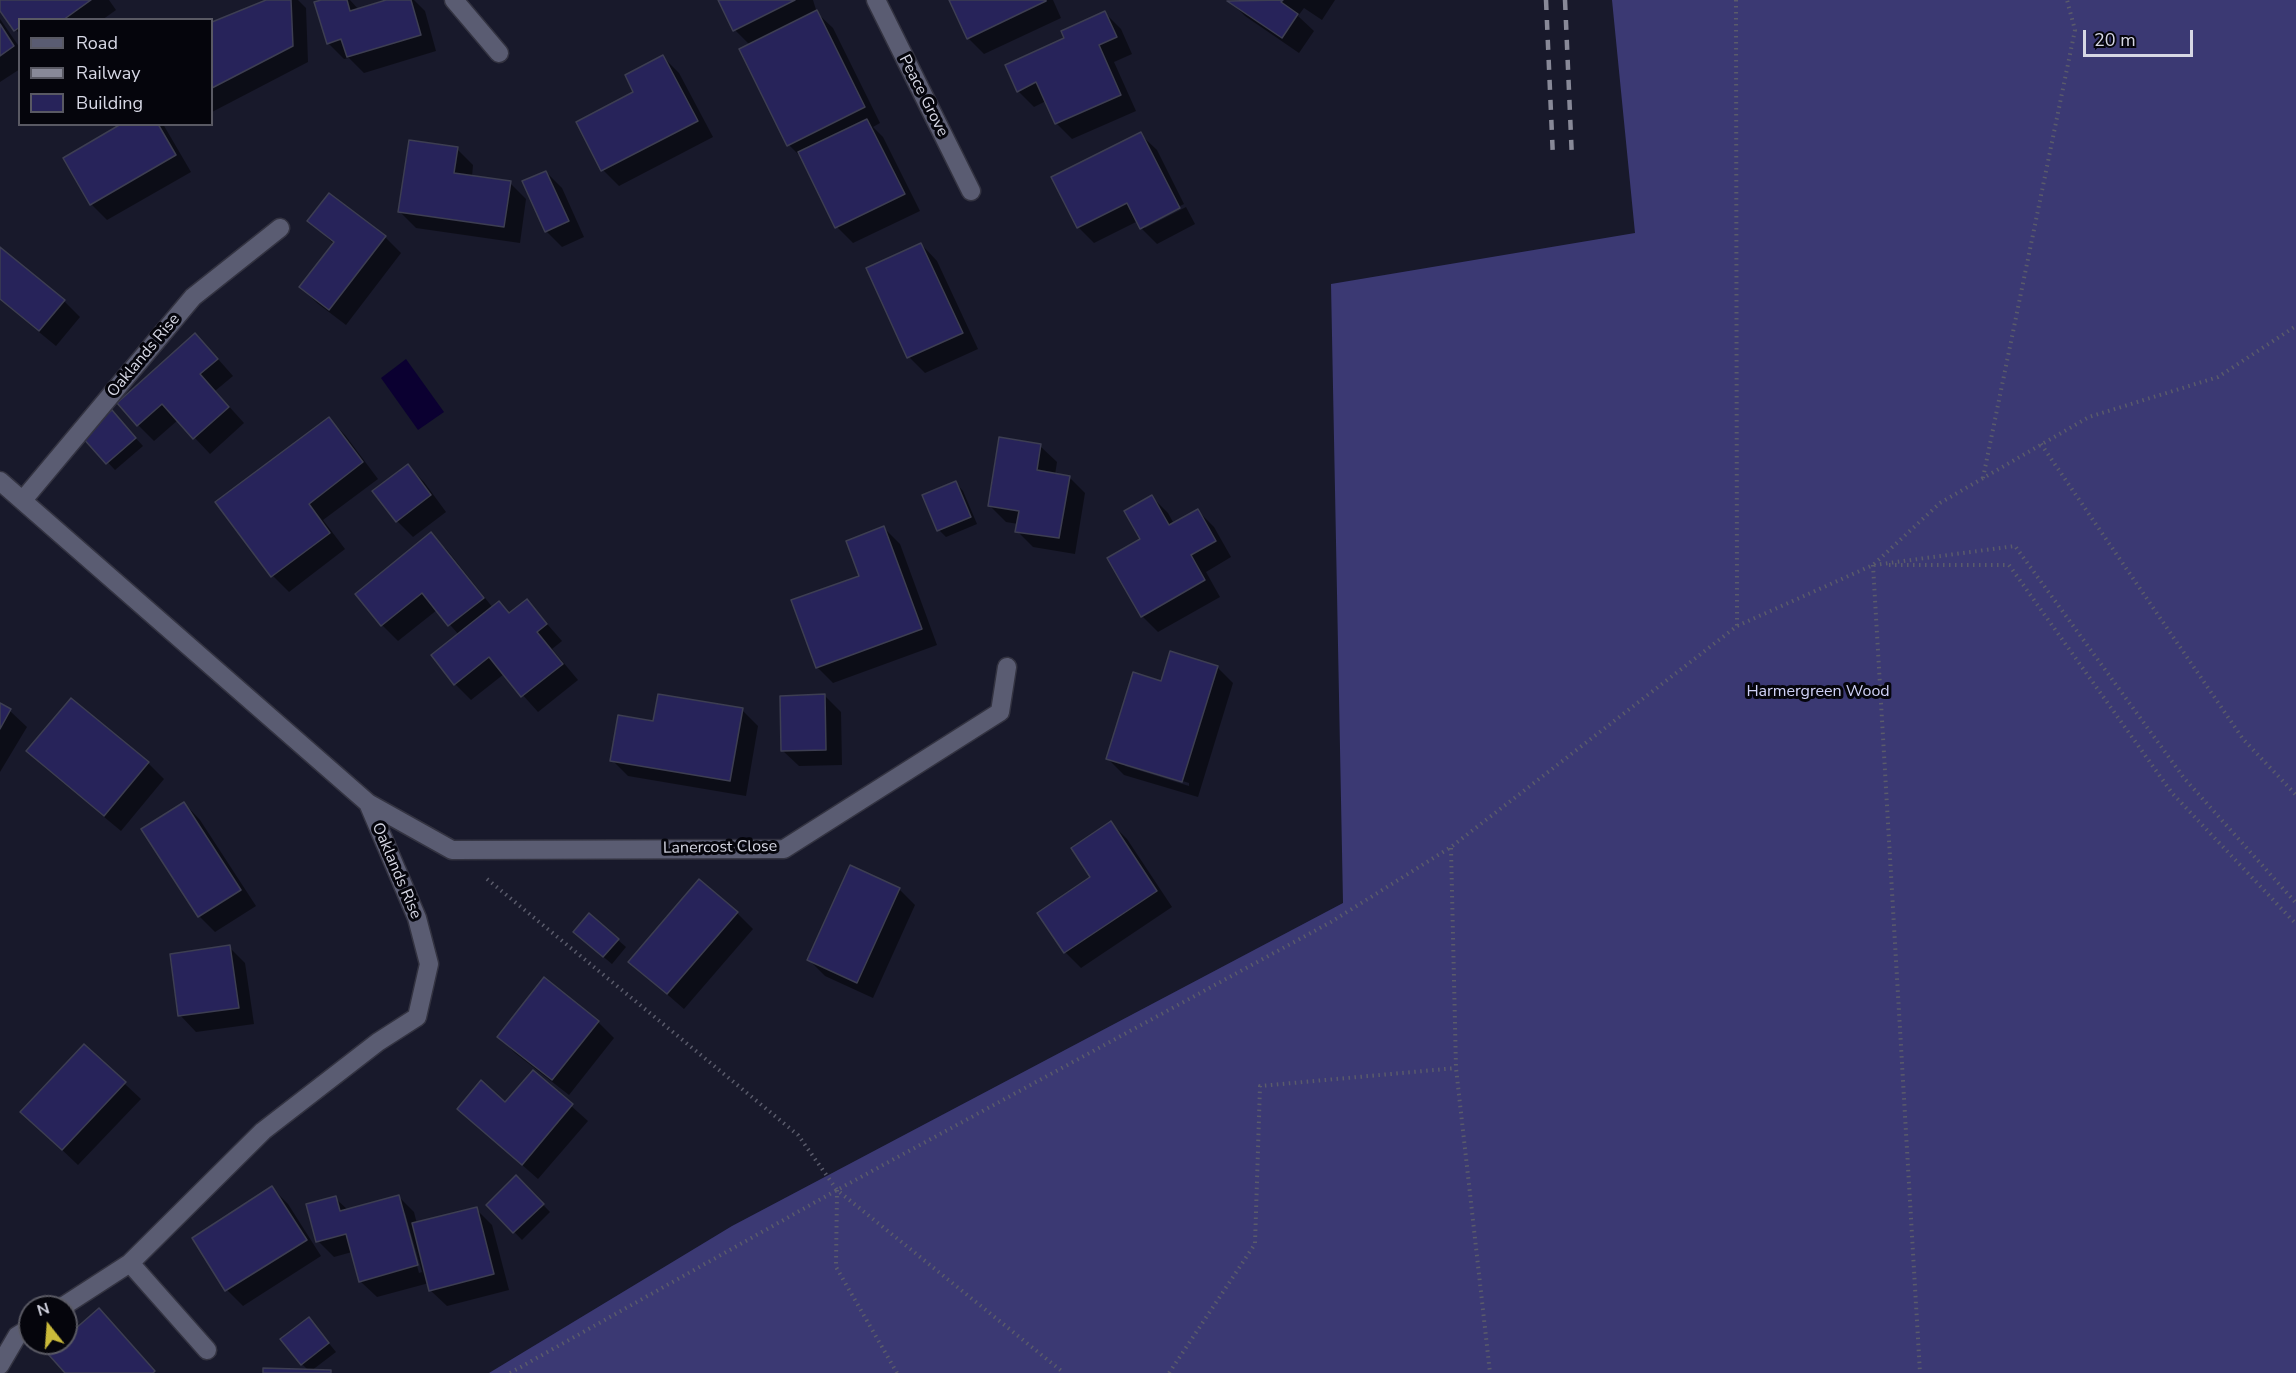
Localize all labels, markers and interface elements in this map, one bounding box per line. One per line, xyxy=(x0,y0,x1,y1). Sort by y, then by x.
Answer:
legend xyxy=(18,18,213,126)
scale bar xyxy=(2086,18,2196,56)
text: 20 m xyxy=(2094,28,2136,52)
text: Road xyxy=(76,31,118,55)
street label: Peace Grove xyxy=(894,52,952,140)
text: Railway xyxy=(76,61,141,85)
text: Building xyxy=(76,91,143,115)
street label: Oaklands Rise xyxy=(104,310,184,402)
park label: Harmergreen Wood xyxy=(1746,682,1890,702)
street label: Oaklands Rise xyxy=(367,820,425,922)
street label: Lanercost Close xyxy=(663,837,777,859)
north arrow xyxy=(18,1295,78,1355)
text: N xyxy=(34,1297,52,1322)

